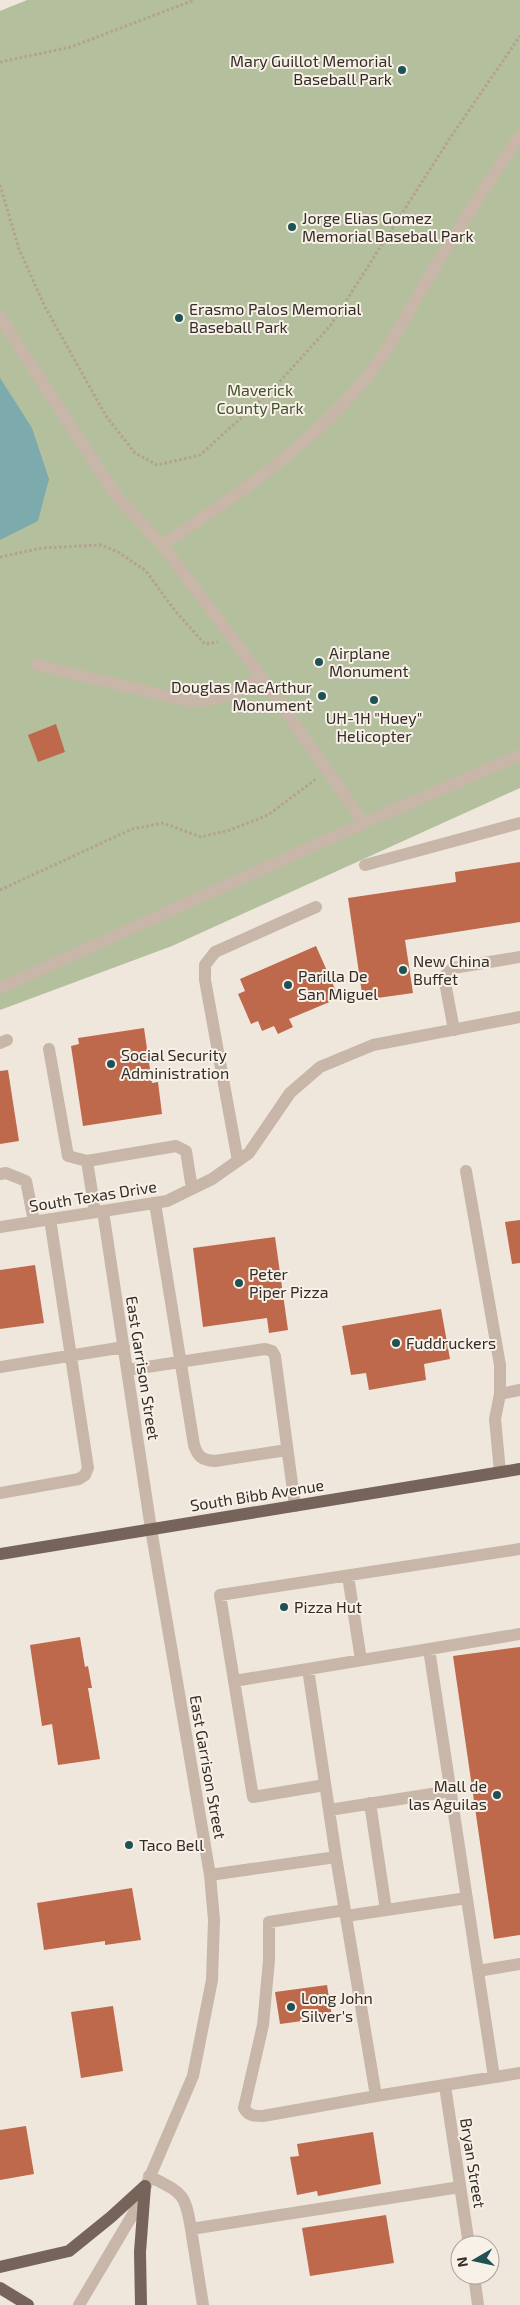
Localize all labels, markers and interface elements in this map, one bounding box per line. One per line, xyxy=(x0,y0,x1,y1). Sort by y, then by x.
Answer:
place label: Mary Guillot Memorial Baseball Park xyxy=(230,51,392,88)
marker: Mary Guillot Memorial Baseball Park xyxy=(396,64,408,76)
place label: Jorge Elias Gomez Memorial Baseball Park xyxy=(302,208,474,245)
marker: Jorge Elias Gomez Memorial Baseball Park xyxy=(286,221,298,233)
place label: Erasmo Palos Memorial Baseball Park xyxy=(189,299,362,336)
marker: Erasmo Palos Memorial Baseball Park xyxy=(173,312,185,324)
park label: Maverick County Park xyxy=(216,380,304,417)
place label: Airplane Monument xyxy=(329,643,409,680)
marker: Airplane Monument xyxy=(313,656,325,668)
place label: Douglas MacArthur Monument xyxy=(171,677,313,714)
marker: Douglas MacArthur Monument xyxy=(316,690,328,702)
marker: UH-1H "Huey" Helicopter xyxy=(368,694,380,706)
place label: UH-1H "Huey" Helicopter xyxy=(326,708,422,745)
place label: New China Buffet xyxy=(413,951,490,988)
marker: New China Buffet xyxy=(397,964,409,976)
place label: Parilla De San Miguel xyxy=(298,966,378,1003)
marker: Parilla De San Miguel xyxy=(282,979,294,991)
place label: Social Security Administration xyxy=(121,1045,229,1082)
marker: Social Security Administration xyxy=(105,1058,117,1070)
street label: South Texas Drive xyxy=(28,1176,158,1215)
place label: Peter Piper Pizza xyxy=(249,1264,328,1301)
marker: Peter Piper Pizza xyxy=(233,1277,245,1289)
street label: East Garrison Street xyxy=(123,1294,164,1441)
place label: Fuddruckers xyxy=(406,1333,496,1352)
marker: Fuddruckers xyxy=(390,1337,402,1349)
street label: South Bibb Avenue xyxy=(189,1475,325,1514)
place label: Pizza Hut xyxy=(294,1597,362,1616)
marker: Pizza Hut xyxy=(278,1601,290,1613)
street label: East Garrison Street xyxy=(186,1694,230,1840)
place label: Mall de las Aguilas xyxy=(409,1776,487,1813)
marker: Mall de las Aguilas xyxy=(491,1789,503,1801)
place label: Taco Bell xyxy=(139,1835,204,1854)
marker: Taco Bell xyxy=(123,1839,135,1851)
place label: Long John Silver's xyxy=(301,1988,373,2025)
marker: Long John Silver's xyxy=(285,2001,297,2013)
street label: Bryan Street xyxy=(457,2117,490,2209)
north arrow xyxy=(450,2235,500,2285)
text: N xyxy=(452,2256,471,2268)

